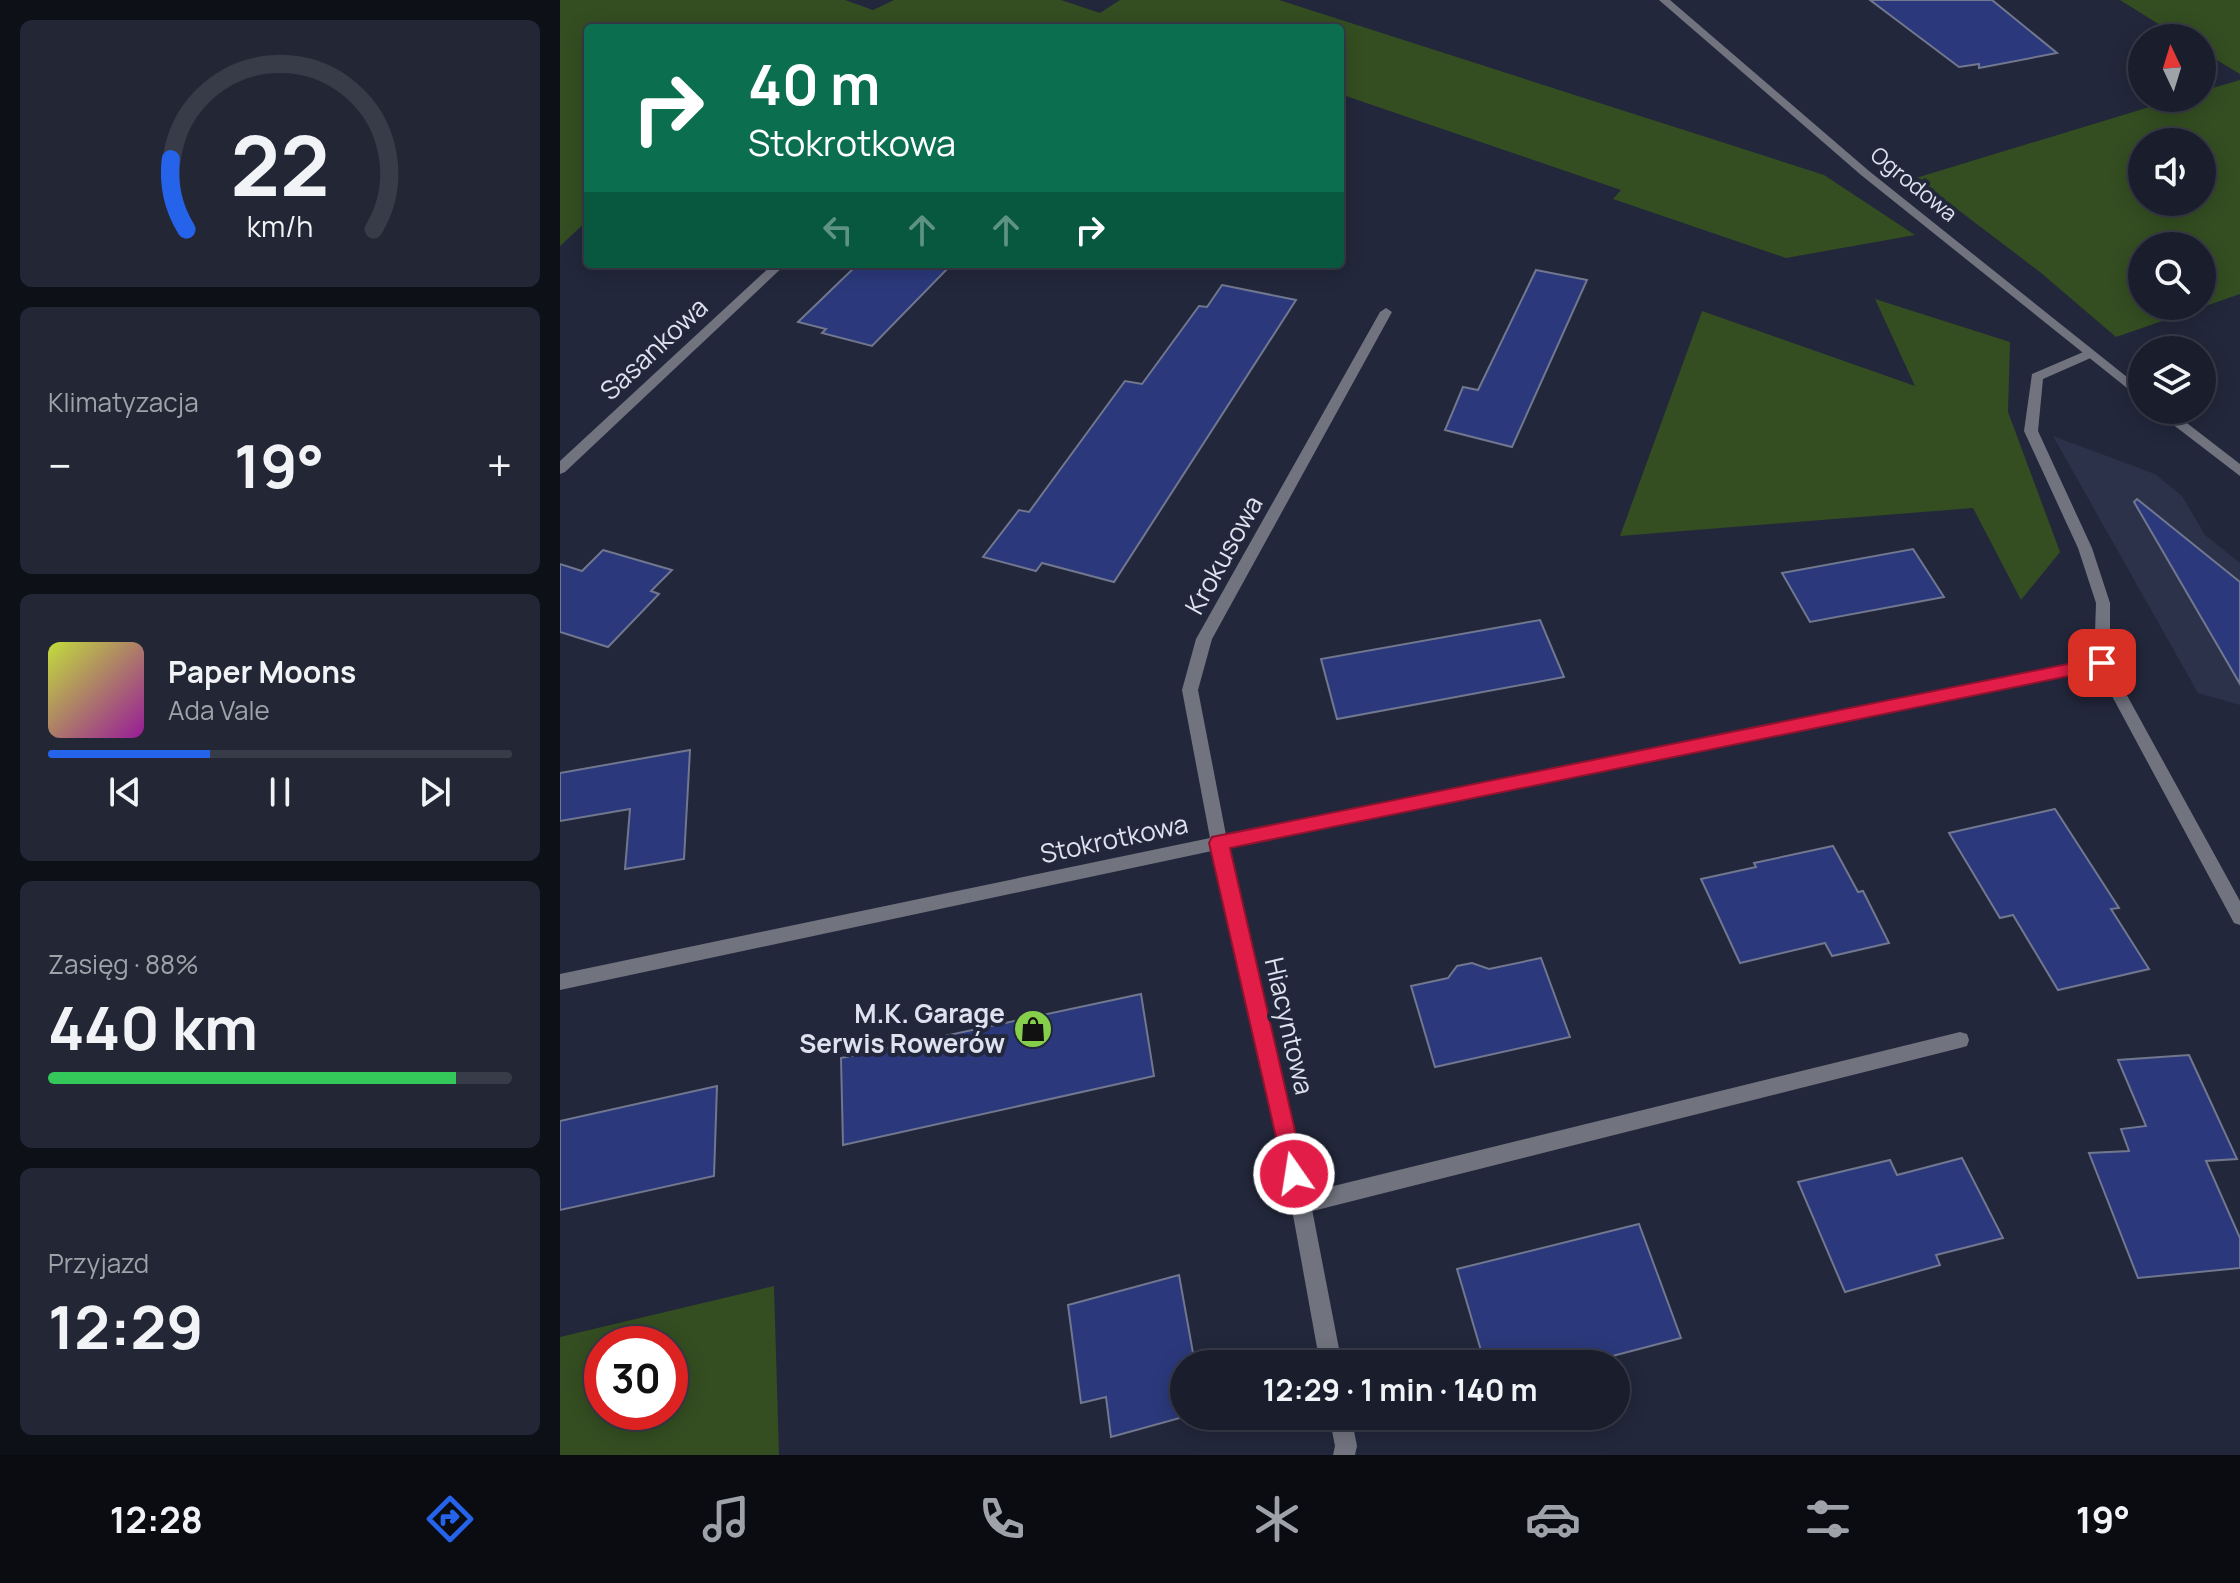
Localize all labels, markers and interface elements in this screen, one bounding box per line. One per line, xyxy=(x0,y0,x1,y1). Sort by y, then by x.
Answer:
north arrow xyxy=(2128,24,2216,112)
map controls xyxy=(2128,24,2216,424)
text: 40 m xyxy=(748,45,880,122)
icon: right xyxy=(616,56,720,160)
text: 22 xyxy=(230,106,330,220)
text: Stokrotkowa xyxy=(748,118,956,167)
button: sound xyxy=(2128,128,2216,216)
street label: Ogrodowa xyxy=(1864,140,1964,228)
text: km/h xyxy=(247,207,313,246)
icon: left xyxy=(816,208,860,252)
icon: ahead xyxy=(900,208,944,252)
icon: ahead xyxy=(984,208,1028,252)
icon: right xyxy=(1068,208,1112,252)
button: search xyxy=(2128,232,2216,320)
street label: Sasankowa xyxy=(592,289,715,408)
button: layers xyxy=(2128,336,2216,424)
text: Klimatyzacja xyxy=(48,384,199,420)
text: 19° xyxy=(234,424,324,506)
text: − xyxy=(48,435,72,495)
text: + xyxy=(487,435,512,495)
street label: Krokusowa xyxy=(1176,489,1270,620)
pin xyxy=(2068,629,2136,697)
icon: arrive xyxy=(2080,641,2124,685)
text: Paper Moons xyxy=(168,651,356,692)
text: Ada Vale xyxy=(168,692,270,728)
icon: previous xyxy=(103,770,147,814)
icon: pause xyxy=(258,770,302,814)
icon: next xyxy=(413,770,457,814)
street label: Stokrotkowa xyxy=(1037,805,1191,871)
text: Zasięg · 88% xyxy=(48,946,199,982)
street label: Hiacyntowa xyxy=(1257,954,1323,1098)
text: 440 km xyxy=(48,986,258,1068)
place label: M.K. Garage Serwis Rowerów xyxy=(799,995,1005,1061)
shop icon: M.K. Garage Serwis Rowerów xyxy=(1012,1008,1054,1050)
position arrow xyxy=(1252,1132,1336,1216)
text: Przyjazd xyxy=(48,1245,149,1281)
text: 12:29 xyxy=(48,1285,204,1367)
speed limit sign: 30 xyxy=(584,1326,688,1430)
text: 12:29 · 1 min · 140 m xyxy=(1262,1369,1538,1410)
icon: directions xyxy=(422,1491,478,1547)
icon: music xyxy=(698,1491,754,1547)
icon: phone xyxy=(974,1491,1030,1547)
icon: climate xyxy=(1249,1491,1305,1547)
icon: car xyxy=(1525,1491,1581,1547)
icon: filters xyxy=(1800,1491,1856,1547)
text: 12:28 xyxy=(110,1495,203,1544)
text: 19° xyxy=(2076,1495,2130,1544)

